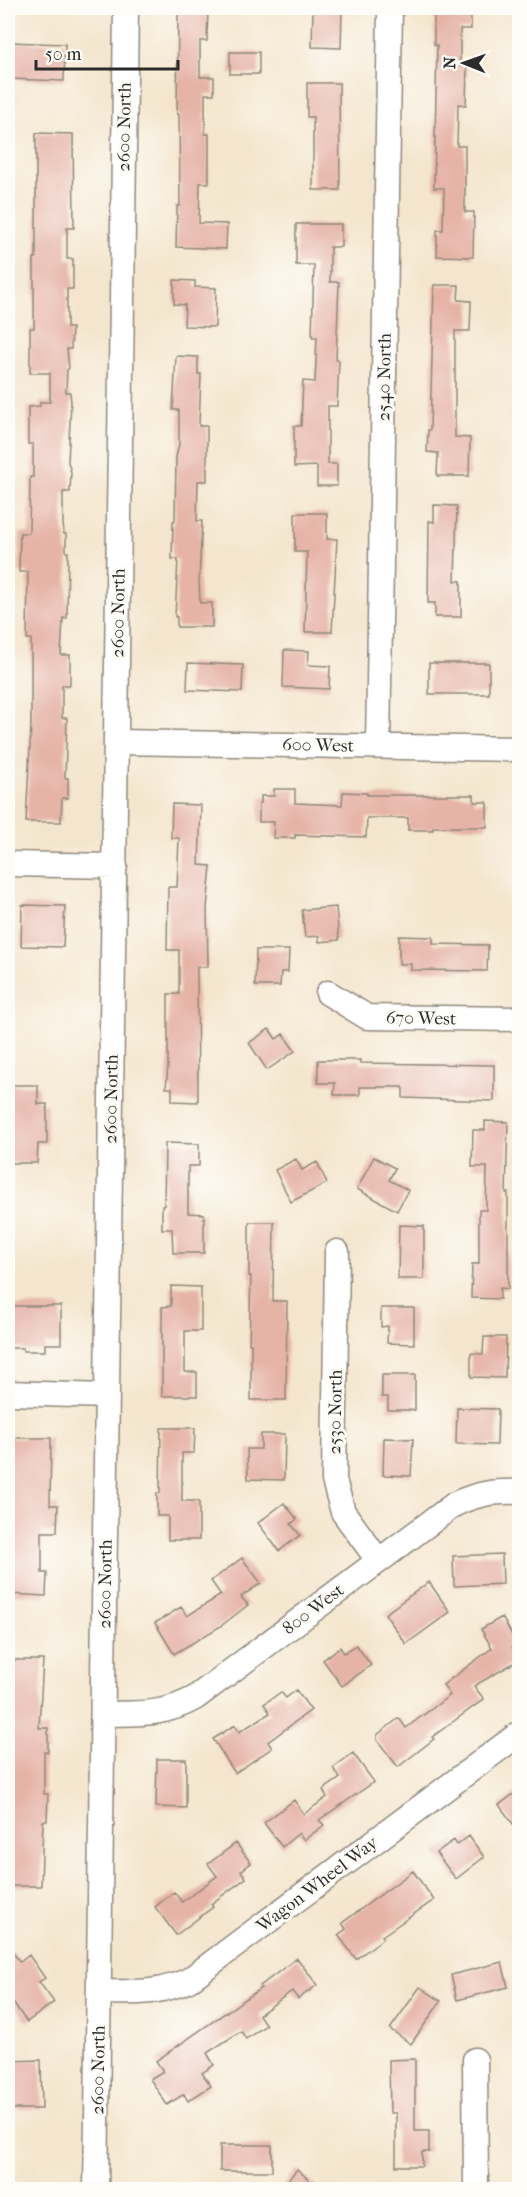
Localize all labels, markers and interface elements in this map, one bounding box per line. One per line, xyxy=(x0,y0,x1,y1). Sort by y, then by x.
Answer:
scale bar xyxy=(36,33,178,71)
north arrow xyxy=(434,33,494,93)
text: 50 m xyxy=(45,44,82,65)
text: N xyxy=(440,56,459,69)
street label: 2600 North xyxy=(113,82,136,172)
street label: 2540 North xyxy=(373,333,396,421)
street label: 2600 North xyxy=(107,568,130,658)
street label: 600 West xyxy=(282,734,355,757)
street label: 670 West xyxy=(386,1007,457,1030)
street label: 2600 North xyxy=(100,1054,123,1144)
street label: 2530 North xyxy=(324,1369,347,1455)
street label: 2600 North xyxy=(94,1539,117,1629)
street label: 800 West xyxy=(279,1579,349,1639)
street label: Wagon Wheel Way xyxy=(252,1831,383,1937)
street label: 2600 North xyxy=(87,2025,110,2115)

